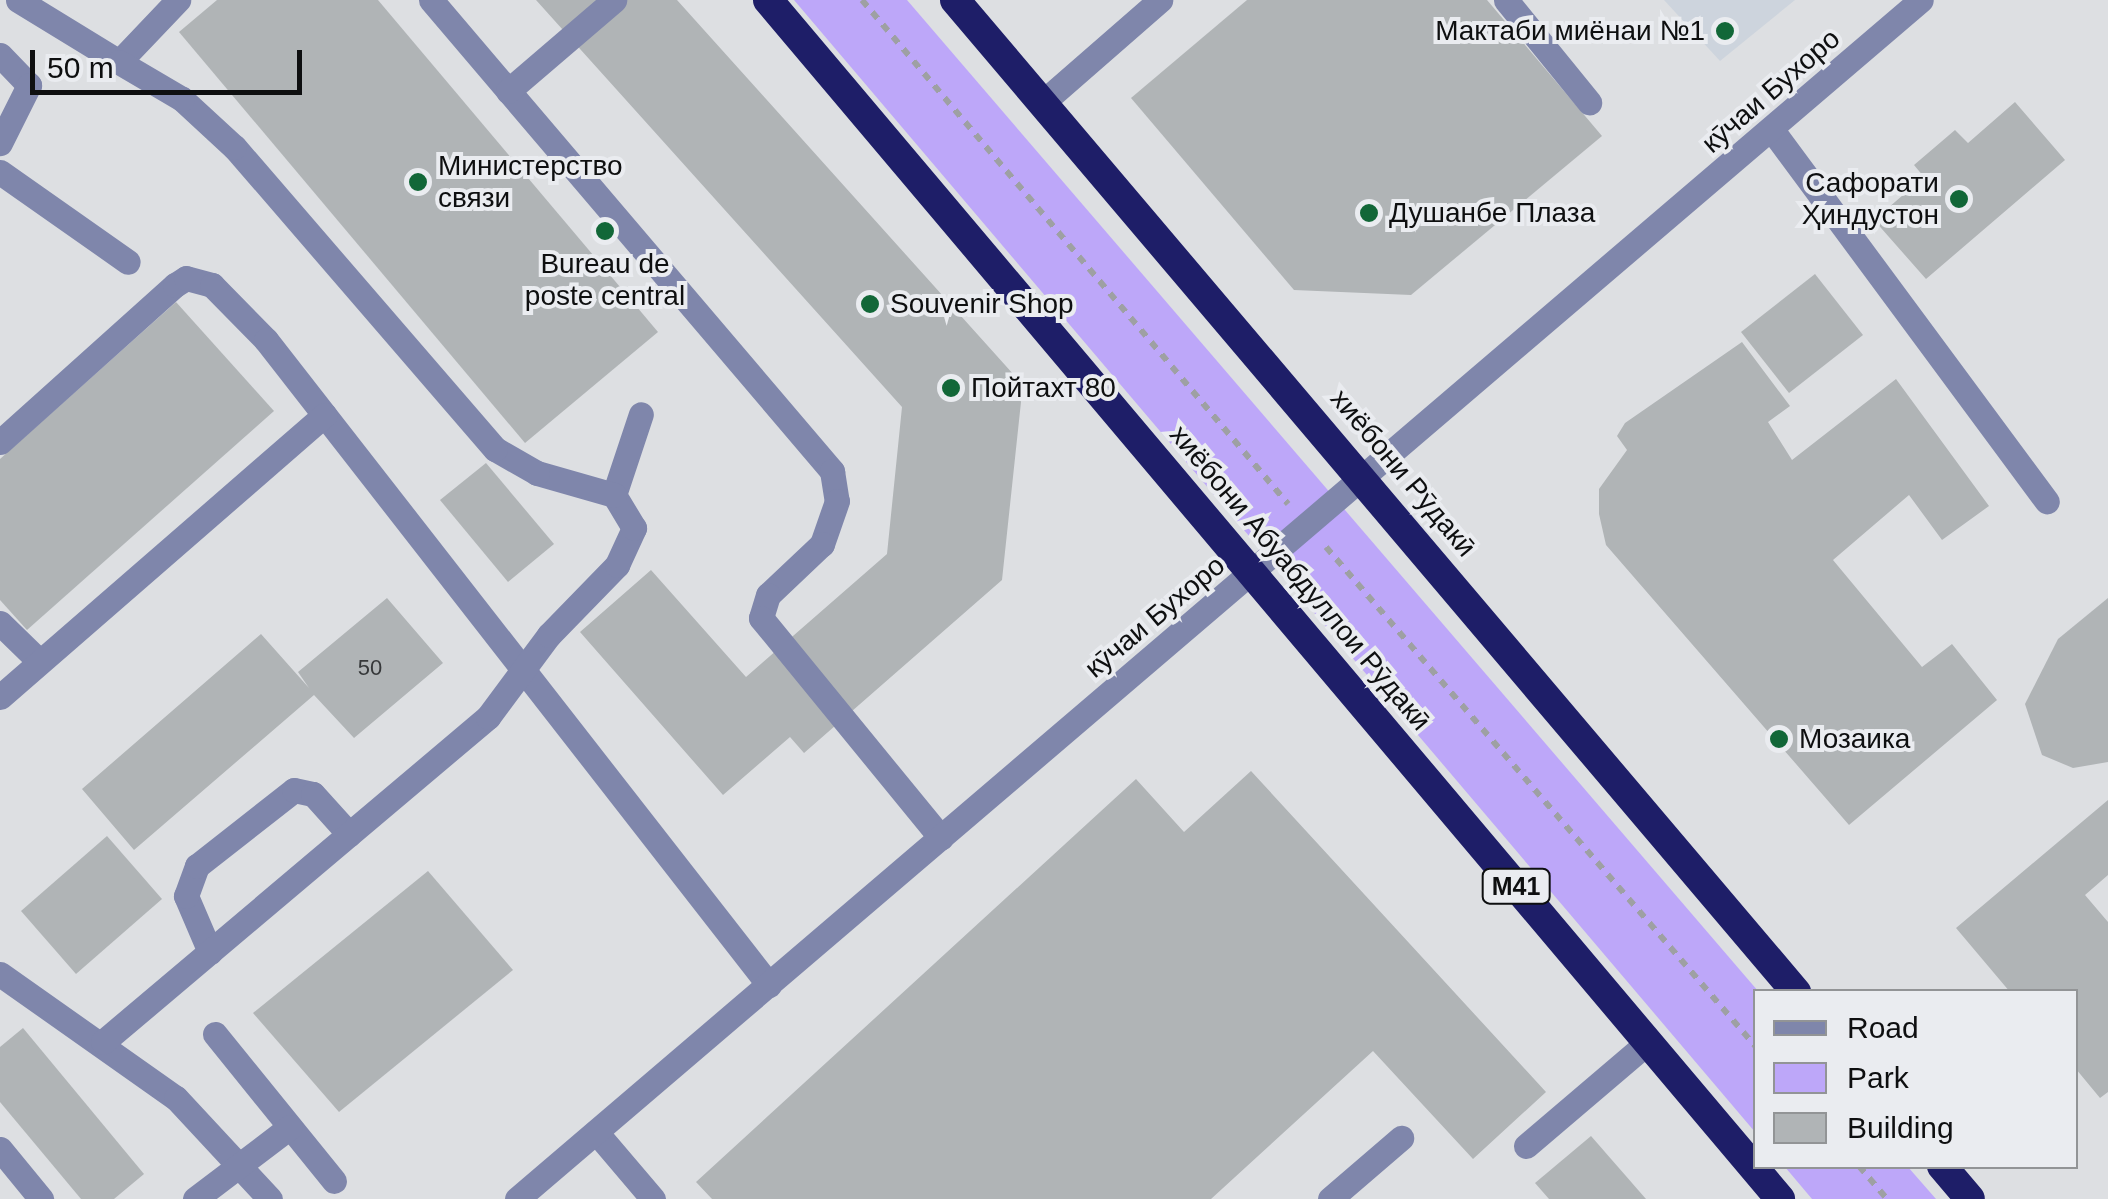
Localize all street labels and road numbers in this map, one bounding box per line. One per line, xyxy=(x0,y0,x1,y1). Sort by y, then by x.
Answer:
street label: кӯчаи Бухоро xyxy=(1695,22,1847,160)
street label: хиёбони Рӯдакӣ xyxy=(1323,382,1483,564)
street label: хиёбони Абуабдуллои Рӯдакӣ xyxy=(1162,419,1438,737)
street label: кӯчаи Бухоро xyxy=(1078,549,1232,685)
road number: M41 xyxy=(1481,866,1551,906)

